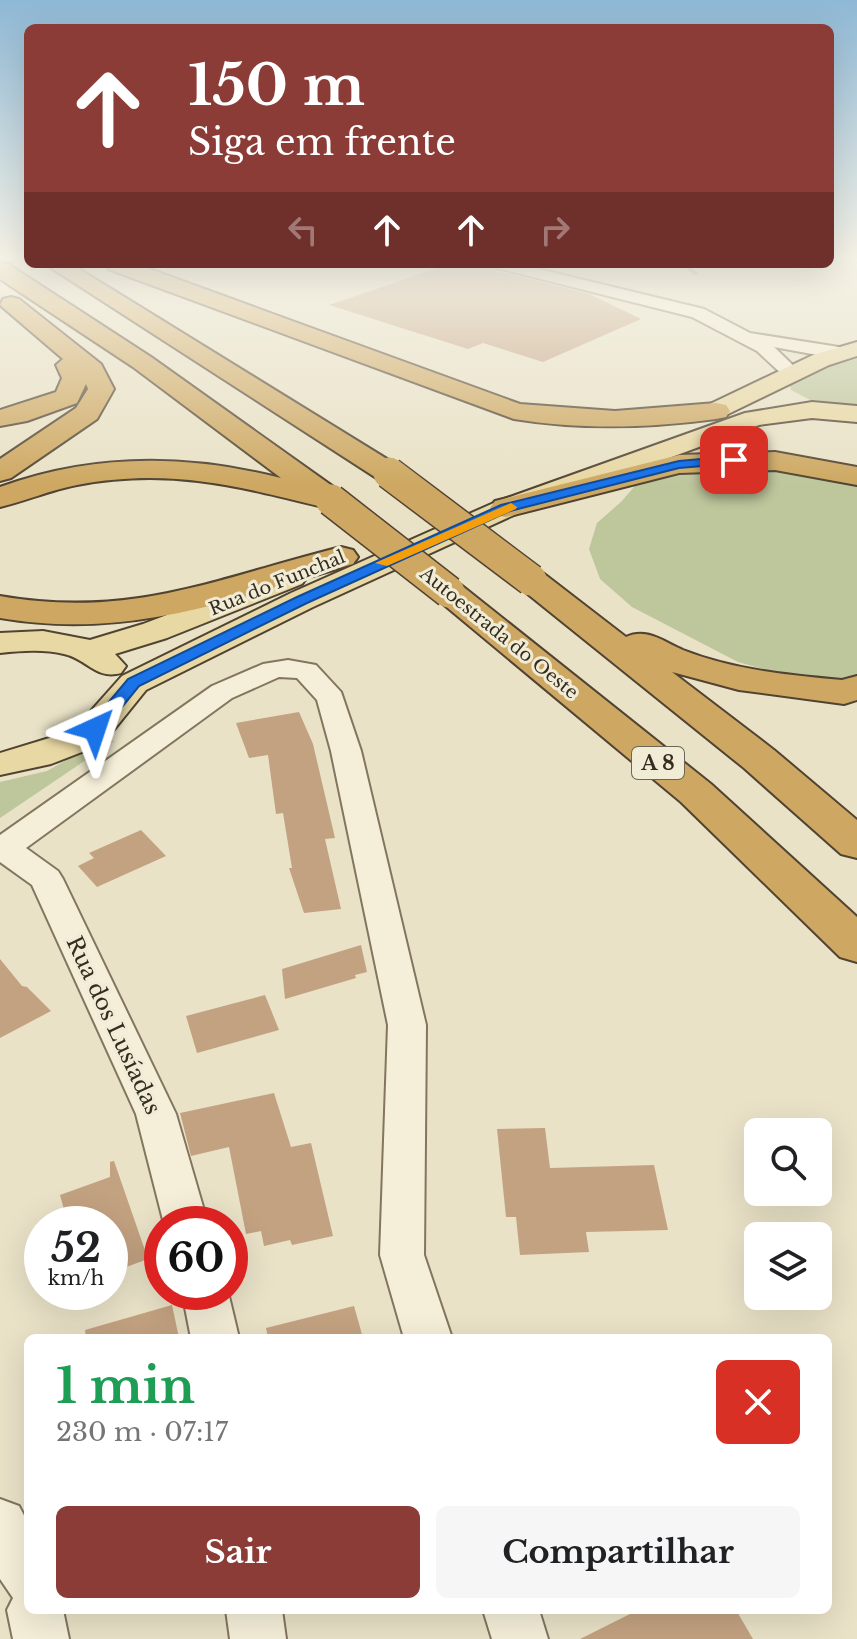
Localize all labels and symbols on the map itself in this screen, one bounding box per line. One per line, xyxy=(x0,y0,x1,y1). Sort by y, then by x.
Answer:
pin xyxy=(700,426,768,494)
street label: Rua do Funchal xyxy=(206,546,348,620)
street label: Autoestrada do Oeste xyxy=(415,562,582,704)
position arrow xyxy=(53,687,137,771)
road number: A 8 xyxy=(632,747,684,779)
street label: Rua dos Lusíadas xyxy=(60,932,167,1119)
speed limit sign: 60 xyxy=(144,1206,248,1310)

